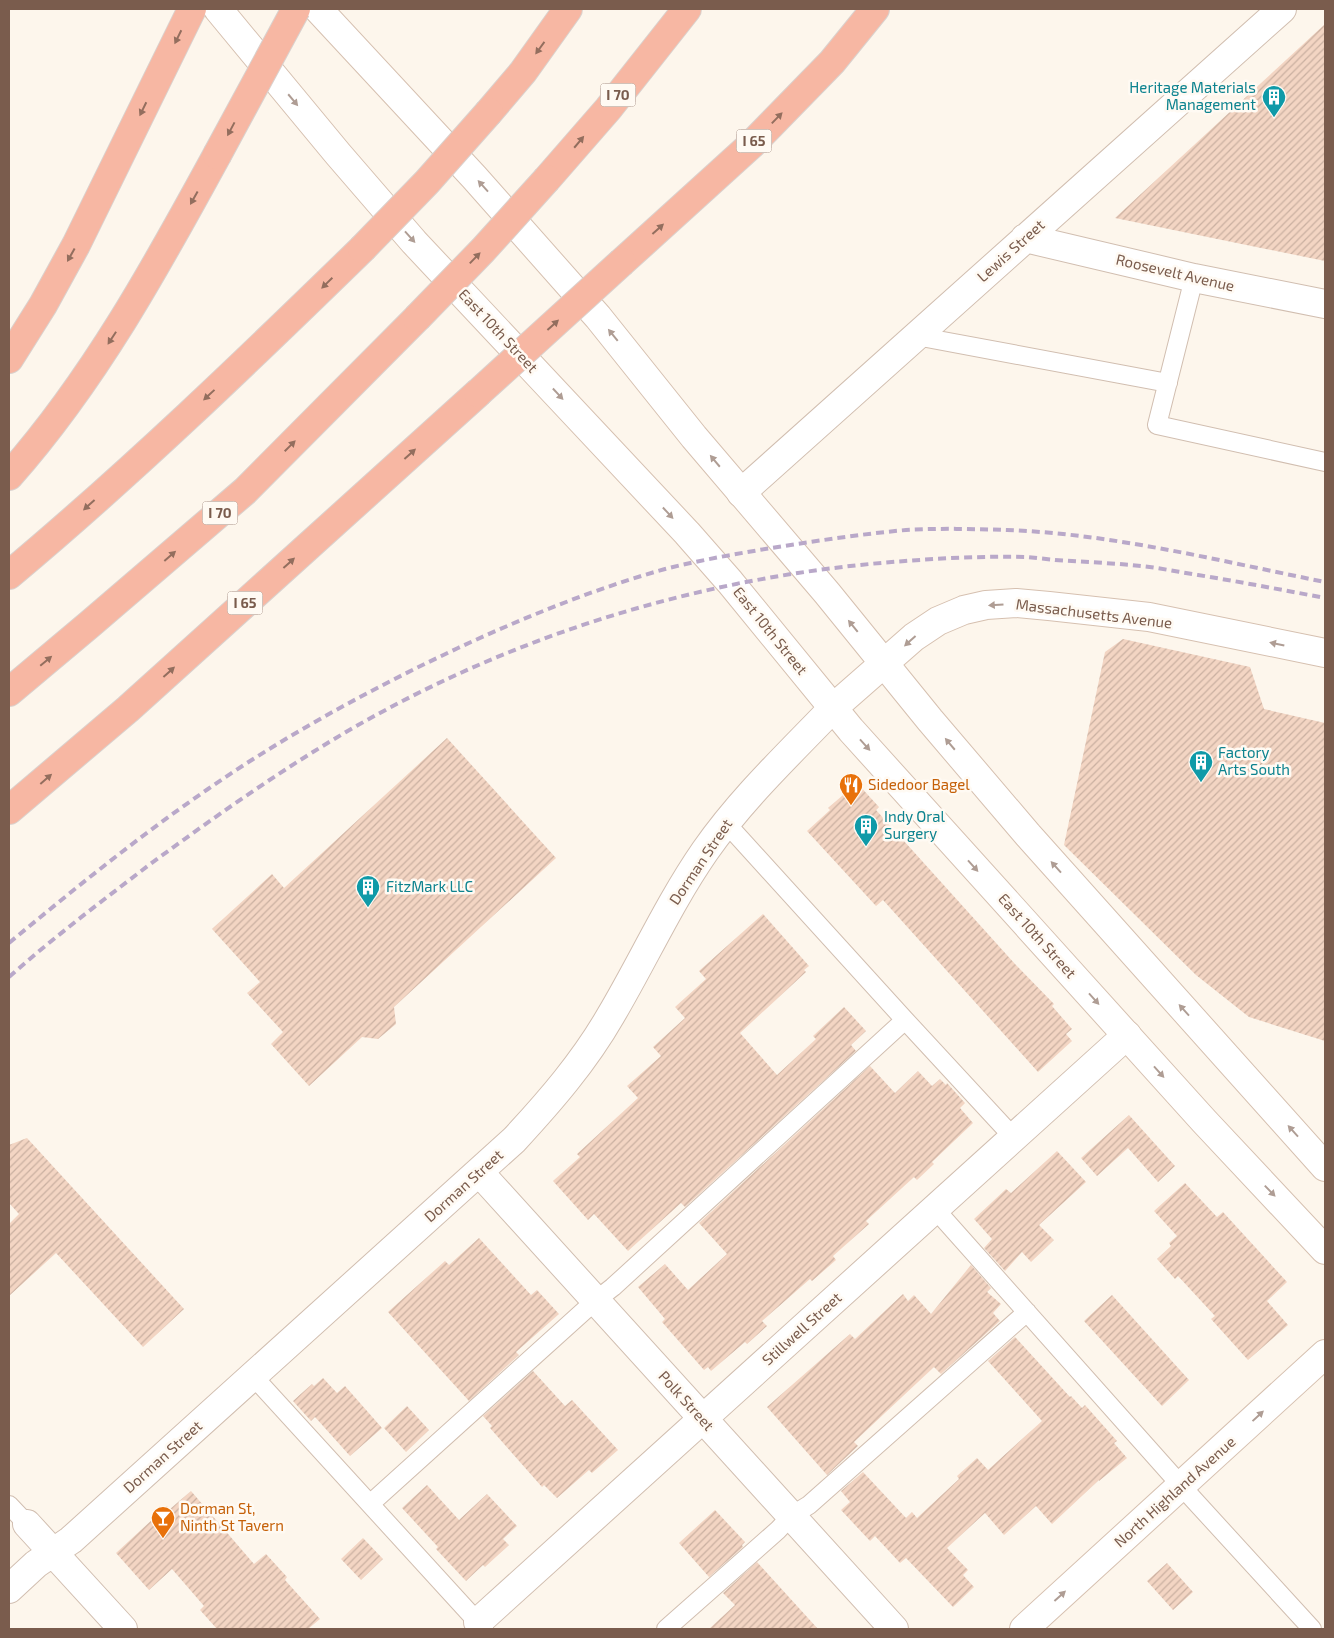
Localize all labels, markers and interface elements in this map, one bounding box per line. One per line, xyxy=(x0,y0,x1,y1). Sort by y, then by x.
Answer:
one-way arrow xyxy=(174,30,182,44)
one-way arrow xyxy=(535,42,545,55)
place label: Heritage Materials Management xyxy=(1129,78,1256,113)
road number: I 70 xyxy=(600,84,636,106)
building icon: Heritage Materials Management xyxy=(1261,84,1287,118)
one-way arrow xyxy=(288,94,299,107)
one-way arrow xyxy=(138,102,146,116)
one-way arrow xyxy=(771,113,783,125)
one-way arrow xyxy=(227,122,235,136)
road number: I 65 xyxy=(736,130,772,152)
one-way arrow xyxy=(574,136,585,149)
one-way arrow xyxy=(477,180,488,193)
one-way arrow xyxy=(190,190,198,205)
street label: Lewis Street xyxy=(973,215,1048,285)
one-way arrow xyxy=(651,223,663,235)
one-way arrow xyxy=(405,230,416,243)
one-way arrow xyxy=(66,248,75,261)
street label: Roosevelt Avenue xyxy=(1114,250,1236,294)
one-way arrow xyxy=(469,252,481,264)
one-way arrow xyxy=(321,277,333,289)
street label: East 10th Street xyxy=(455,285,542,376)
one-way arrow xyxy=(546,319,558,331)
one-way arrow xyxy=(607,329,618,342)
one-way arrow xyxy=(107,331,116,344)
one-way arrow xyxy=(552,387,564,399)
one-way arrow xyxy=(203,390,216,401)
one-way arrow xyxy=(284,440,296,452)
one-way arrow xyxy=(403,448,415,460)
one-way arrow xyxy=(709,455,720,468)
one-way arrow xyxy=(84,499,96,511)
road number: I 70 xyxy=(202,502,238,524)
one-way arrow xyxy=(662,506,674,518)
one-way arrow xyxy=(163,550,176,561)
one-way arrow xyxy=(283,557,295,569)
street label: East 10th Street xyxy=(730,583,812,678)
road number: I 65 xyxy=(228,592,262,614)
street label: Massachusetts Avenue xyxy=(1015,594,1173,632)
one-way arrow xyxy=(988,601,1004,609)
one-way arrow xyxy=(848,620,859,633)
one-way arrow xyxy=(904,635,916,647)
one-way arrow xyxy=(1269,639,1285,647)
one-way arrow xyxy=(40,655,53,666)
one-way arrow xyxy=(162,666,174,678)
one-way arrow xyxy=(859,738,871,750)
one-way arrow xyxy=(944,739,956,751)
place label: Factory Arts South xyxy=(1218,743,1290,778)
building icon: Factory Arts South xyxy=(1188,749,1214,783)
restaurant icon: Sidedoor Bagel xyxy=(838,772,864,806)
one-way arrow xyxy=(40,773,52,785)
place label: Sidedoor Bagel xyxy=(868,775,970,793)
place label: Indy Oral Surgery xyxy=(884,807,945,842)
building icon: Indy Oral Surgery xyxy=(853,813,879,847)
street label: Dorman Street xyxy=(665,815,736,908)
one-way arrow xyxy=(968,859,979,872)
one-way arrow xyxy=(1051,861,1062,874)
building icon: FitzMark LLC xyxy=(355,874,381,908)
place label: FitzMark LLC xyxy=(386,877,474,895)
street label: East 10th Street xyxy=(995,889,1081,982)
one-way arrow xyxy=(1088,993,1100,1005)
one-way arrow xyxy=(1178,1004,1190,1016)
one-way arrow xyxy=(1154,1065,1165,1078)
one-way arrow xyxy=(1287,1125,1299,1137)
street label: Dorman Street xyxy=(420,1145,507,1225)
one-way arrow xyxy=(1264,1185,1276,1197)
street label: Stillwell Street xyxy=(758,1288,845,1369)
street label: Polk Street xyxy=(655,1367,718,1434)
one-way arrow xyxy=(1251,1410,1263,1422)
street label: Dorman Street xyxy=(119,1416,206,1496)
street label: North Highland Avenue xyxy=(1110,1432,1239,1550)
place label: Dorman St, Ninth St Tavern xyxy=(180,1499,284,1534)
bar icon: Dorman St, Ninth St Tavern xyxy=(150,1505,176,1539)
one-way arrow xyxy=(1054,1591,1067,1602)

